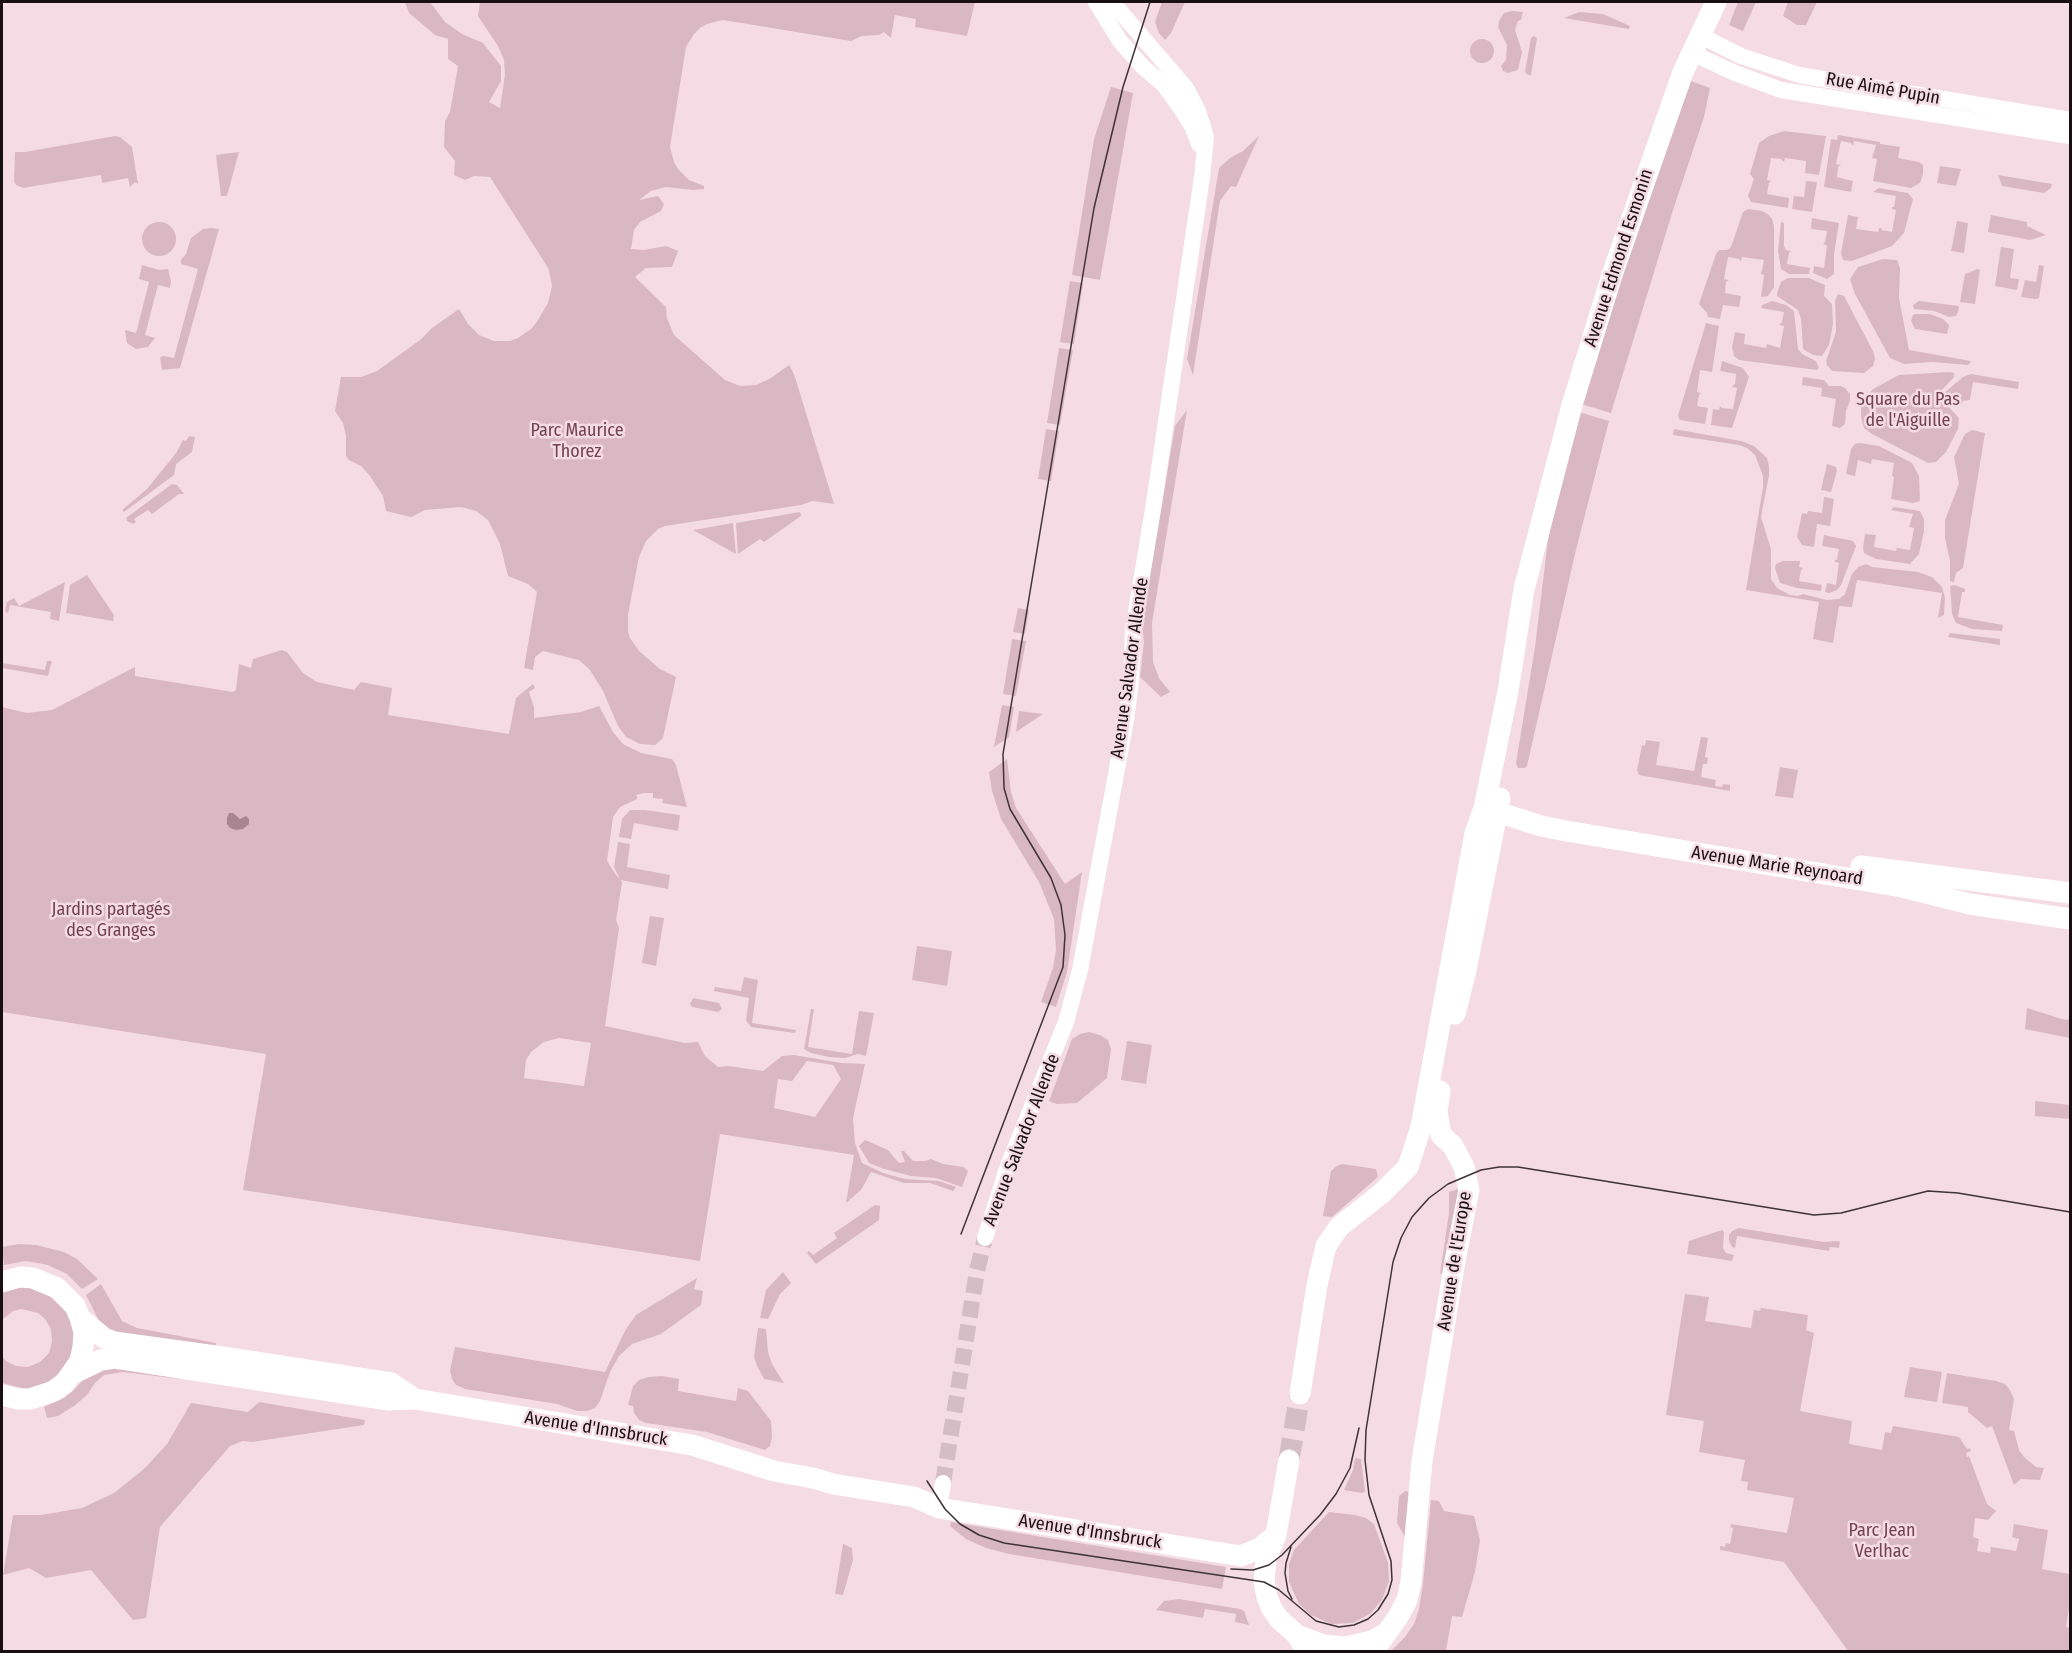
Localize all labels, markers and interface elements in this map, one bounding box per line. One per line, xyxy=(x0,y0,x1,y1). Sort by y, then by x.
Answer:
street label: Rue Aimé Pupin xyxy=(1824,68,1942,110)
street label: Avenue Edmond Esmonin xyxy=(1580,166,1658,350)
park label: Square du Pas de l'Aiguille xyxy=(1856,389,1960,432)
park label: Parc Maurice Thorez xyxy=(530,420,624,462)
street label: Avenue Salvador Allende xyxy=(1107,576,1153,760)
street label: Avenue Marie Reynoard xyxy=(1690,842,1864,890)
park label: Jardins partagés des Granges xyxy=(52,899,170,942)
street label: Avenue Salvador Allende xyxy=(979,1051,1065,1229)
street label: Avenue de l'Europe xyxy=(1433,1190,1477,1332)
street label: Avenue d'Innsbruck xyxy=(523,1407,669,1451)
street label: Avenue d'Innsbruck xyxy=(1017,1510,1163,1554)
park label: Parc Jean Verlhac xyxy=(1849,1520,1915,1562)

